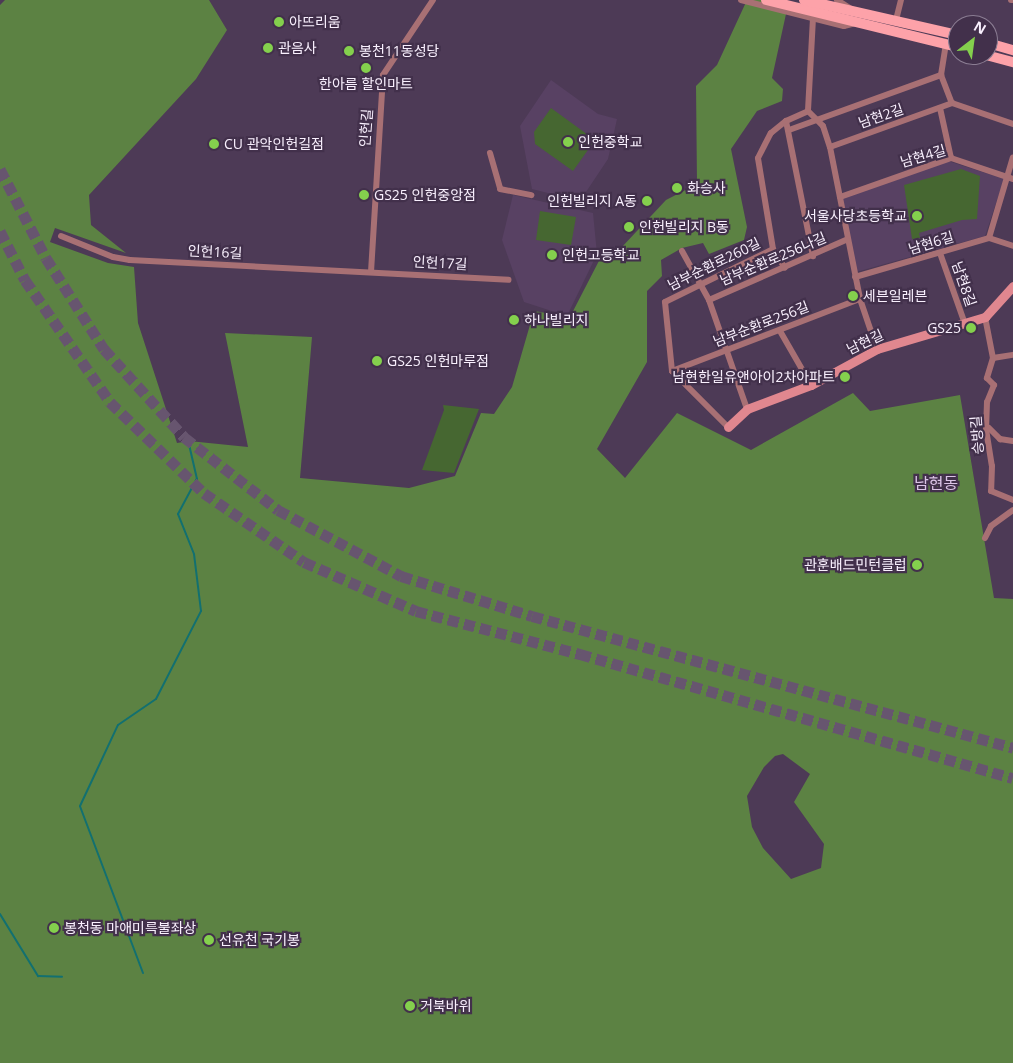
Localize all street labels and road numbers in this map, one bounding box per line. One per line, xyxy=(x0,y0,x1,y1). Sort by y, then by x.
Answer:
street label: 남현2길 xyxy=(856,100,906,132)
street label: 인헌길 xyxy=(356,108,376,148)
street label: 남현4길 xyxy=(898,141,948,171)
street label: 남현6길 xyxy=(906,228,956,258)
street label: 남부순환로256나길 xyxy=(717,229,829,289)
street label: 남부순환로260길 xyxy=(665,234,763,294)
street label: 인헌16길 xyxy=(187,242,243,262)
street label: 인헌17길 xyxy=(412,253,468,273)
street label: 남현8길 xyxy=(948,259,980,309)
street label: 남부순환로256길 xyxy=(711,298,811,350)
street label: 남현길 xyxy=(844,326,886,358)
street label: 승방길 xyxy=(967,415,987,455)

